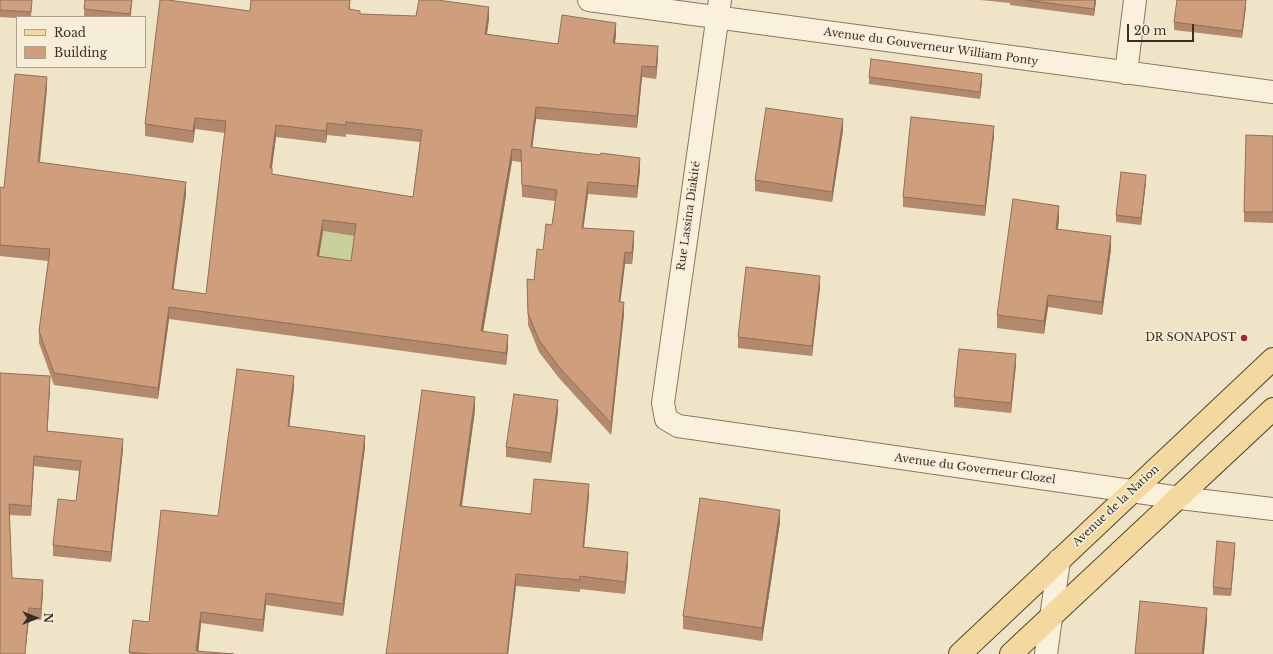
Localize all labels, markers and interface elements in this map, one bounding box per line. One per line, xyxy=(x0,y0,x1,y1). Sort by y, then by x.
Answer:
legend xyxy=(16,16,146,68)
scale bar xyxy=(1129,16,1196,42)
text: 20 m xyxy=(1134,23,1166,38)
text: Road xyxy=(54,25,86,40)
street label: Avenue du Gouverneur William Ponty xyxy=(823,25,1039,69)
text: Building xyxy=(54,45,107,60)
street label: Rue Lassina Diakité xyxy=(675,160,703,272)
place label: DR SONAPOST xyxy=(1145,331,1236,345)
marker: DR SONAPOST xyxy=(1239,333,1249,343)
street label: Avenue du Governeur Clozel xyxy=(894,451,1056,487)
street label: Avenue de la Nation xyxy=(1070,463,1162,549)
north arrow xyxy=(16,598,56,638)
text: N xyxy=(41,613,55,623)

